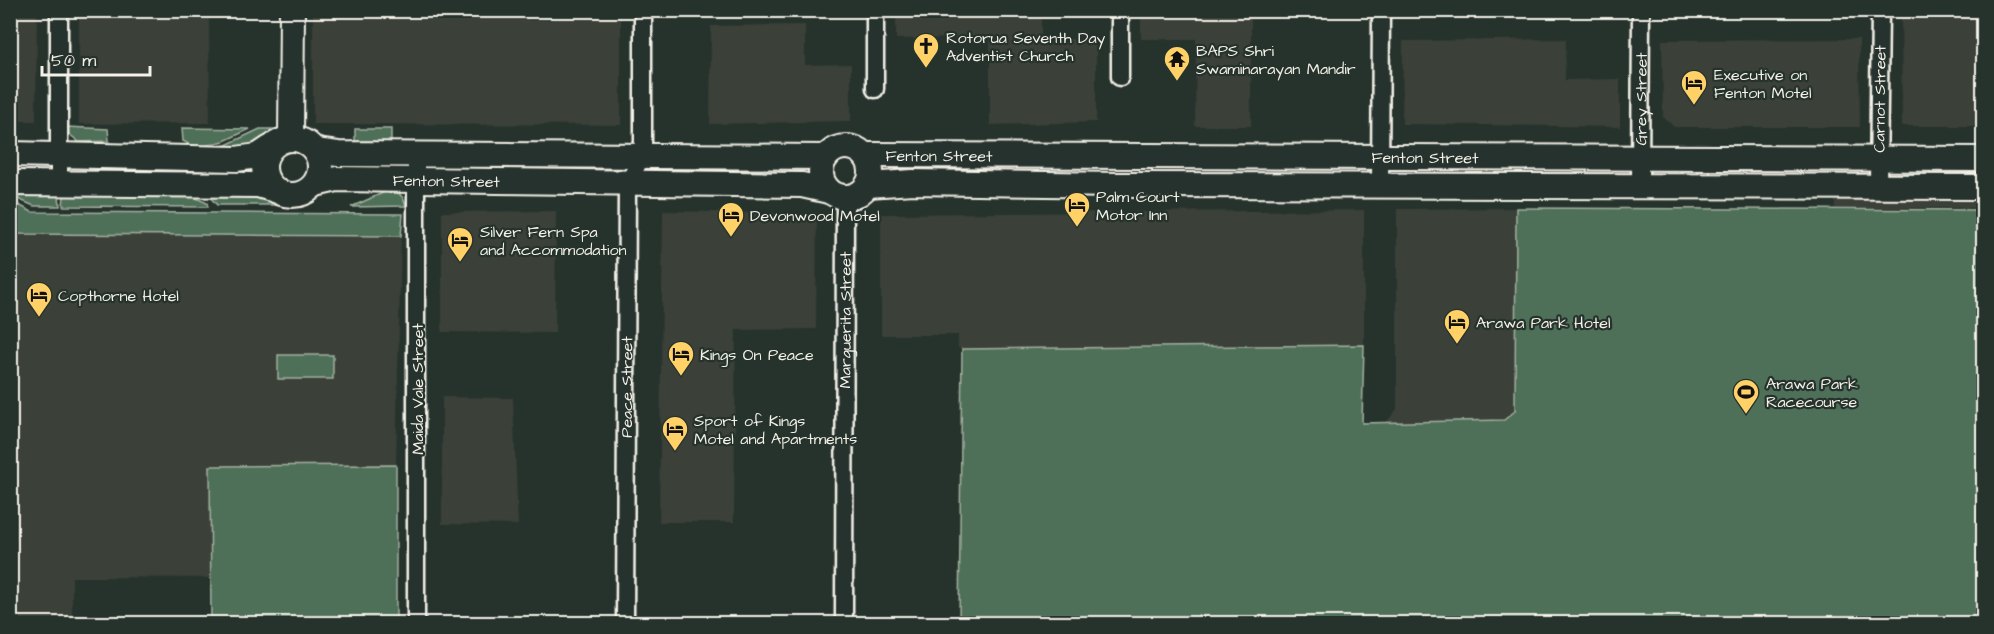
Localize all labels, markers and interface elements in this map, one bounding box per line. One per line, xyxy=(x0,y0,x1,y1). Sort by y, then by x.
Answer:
place label: Rotorua Seventh Day Adventist Church xyxy=(946,27,1106,67)
church icon: Rotorua Seventh Day Adventist Church xyxy=(911,31,941,69)
scale bar xyxy=(42,39,150,77)
place label: BAPS Shri Swaminarayan Mandir xyxy=(1196,40,1356,81)
temple icon: BAPS Shri Swaminarayan Mandir xyxy=(1162,44,1192,82)
street label: Carnot Street xyxy=(1868,45,1892,153)
text: 50 m xyxy=(51,48,96,73)
street label: Grey Street xyxy=(1630,52,1653,146)
place label: Executive on Fenton Motel xyxy=(1714,64,1811,104)
hotel icon: Executive on Fenton Motel xyxy=(1679,68,1709,106)
street label: Fenton Street xyxy=(885,145,993,167)
street label: Fenton Street xyxy=(1371,147,1479,169)
street label: Fenton Street xyxy=(393,170,501,193)
place label: Palm Court Motor Inn xyxy=(1096,186,1180,226)
hotel icon: Palm Court Motor Inn xyxy=(1062,190,1092,228)
hotel icon: Devonwood Motel xyxy=(716,200,746,238)
place label: Devonwood Motel xyxy=(750,205,880,227)
place label: Silver Fern Spa and Accommodation xyxy=(480,221,626,261)
hotel icon: Silver Fern Spa and Accommodation xyxy=(445,225,475,263)
street label: Marguerita Street xyxy=(835,251,858,388)
hotel icon: Copthorne Hotel xyxy=(24,280,54,318)
place label: Copthorne Hotel xyxy=(58,285,179,307)
hotel icon: Arawa Park Hotel xyxy=(1442,307,1472,345)
place label: Arawa Park Hotel xyxy=(1476,312,1610,334)
street label: Maida Vale Street xyxy=(407,323,429,455)
street label: Peace Street xyxy=(616,336,638,438)
hotel icon: Kings On Peace xyxy=(666,339,696,377)
place label: Kings On Peace xyxy=(700,344,814,367)
place label: Arawa Park Racecourse xyxy=(1766,373,1858,413)
sports icon: Arawa Park Racecourse xyxy=(1731,377,1761,415)
place label: Sport of Kings Motel and Apartments xyxy=(694,410,857,450)
hotel icon: Sport of Kings Motel and Apartments xyxy=(660,414,690,452)

